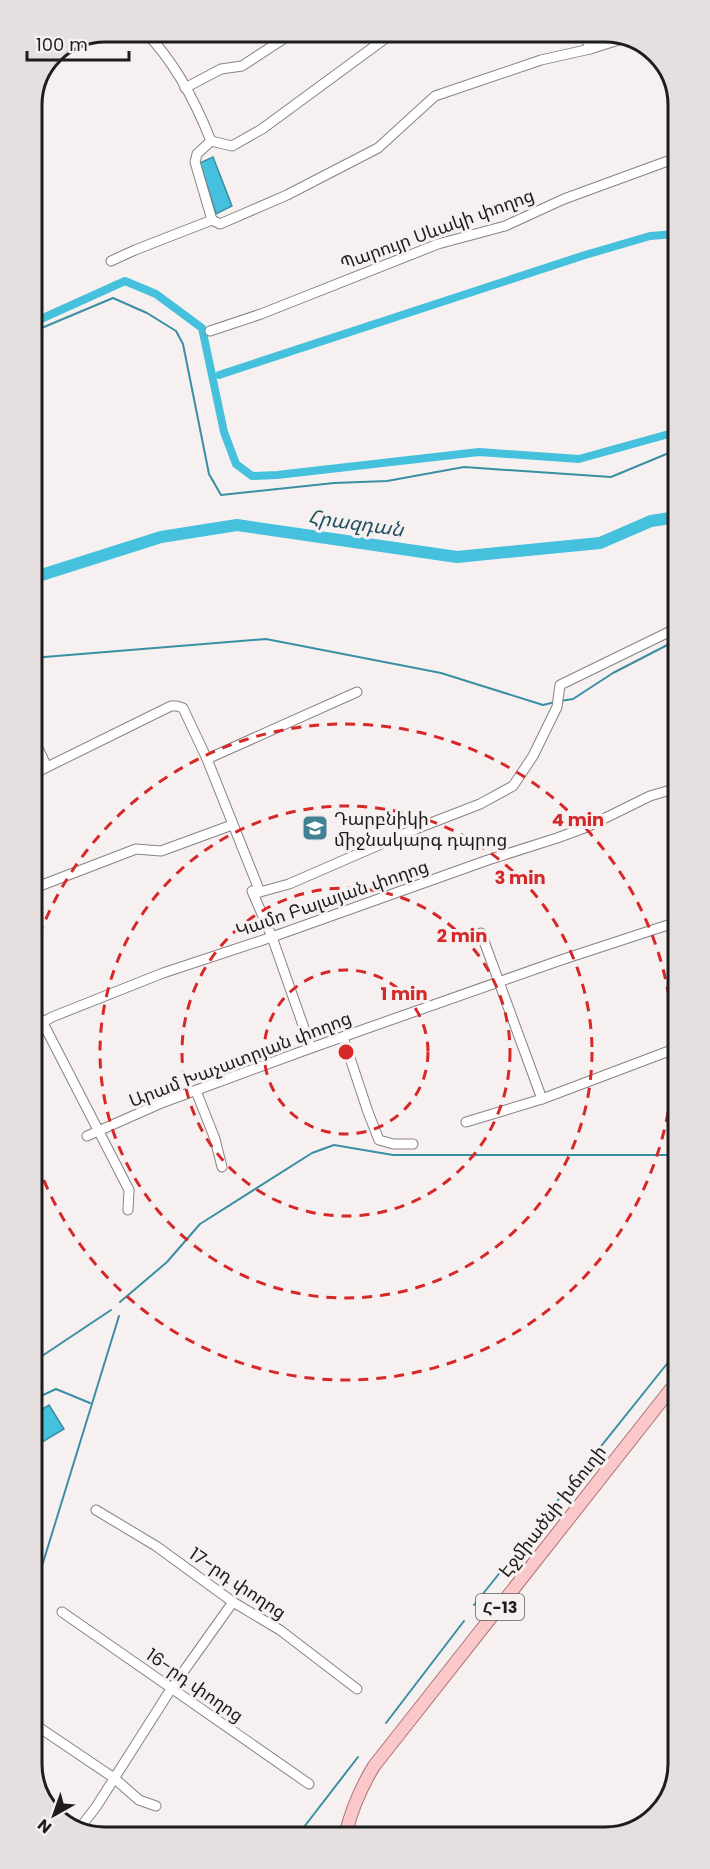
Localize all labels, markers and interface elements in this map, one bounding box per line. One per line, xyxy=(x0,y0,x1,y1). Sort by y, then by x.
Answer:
scale bar xyxy=(27,24,129,62)
text: 100 m xyxy=(36,32,88,57)
street label: Պարույր Սևակի փողոց xyxy=(336,182,538,276)
water label: Հրազդան xyxy=(307,502,406,544)
place label: Դարբնիկի միջնակարգ դպրոց xyxy=(334,806,507,852)
text: 4 min xyxy=(552,807,604,832)
school or university icon: Դարբնիկի միջնակարգ դպրոց xyxy=(300,813,330,843)
street label: Կամո Բալայան փողոց xyxy=(232,853,432,943)
text: 3 min xyxy=(494,865,546,890)
text: 2 min xyxy=(437,923,487,948)
text: 1 min xyxy=(380,981,428,1006)
street label: Արամ Խաչատրյան փողոց xyxy=(125,1005,355,1113)
centre of rings xyxy=(336,1042,356,1062)
street label: Էջմիածնի խճուղի xyxy=(493,1440,611,1582)
street label: 17-րդ փողոց xyxy=(185,1541,291,1625)
road number: Հ-13 xyxy=(476,1594,524,1620)
street label: 16-րդ փողոց xyxy=(141,1642,249,1728)
north arrow xyxy=(24,1785,84,1845)
text: N xyxy=(33,1813,57,1839)

